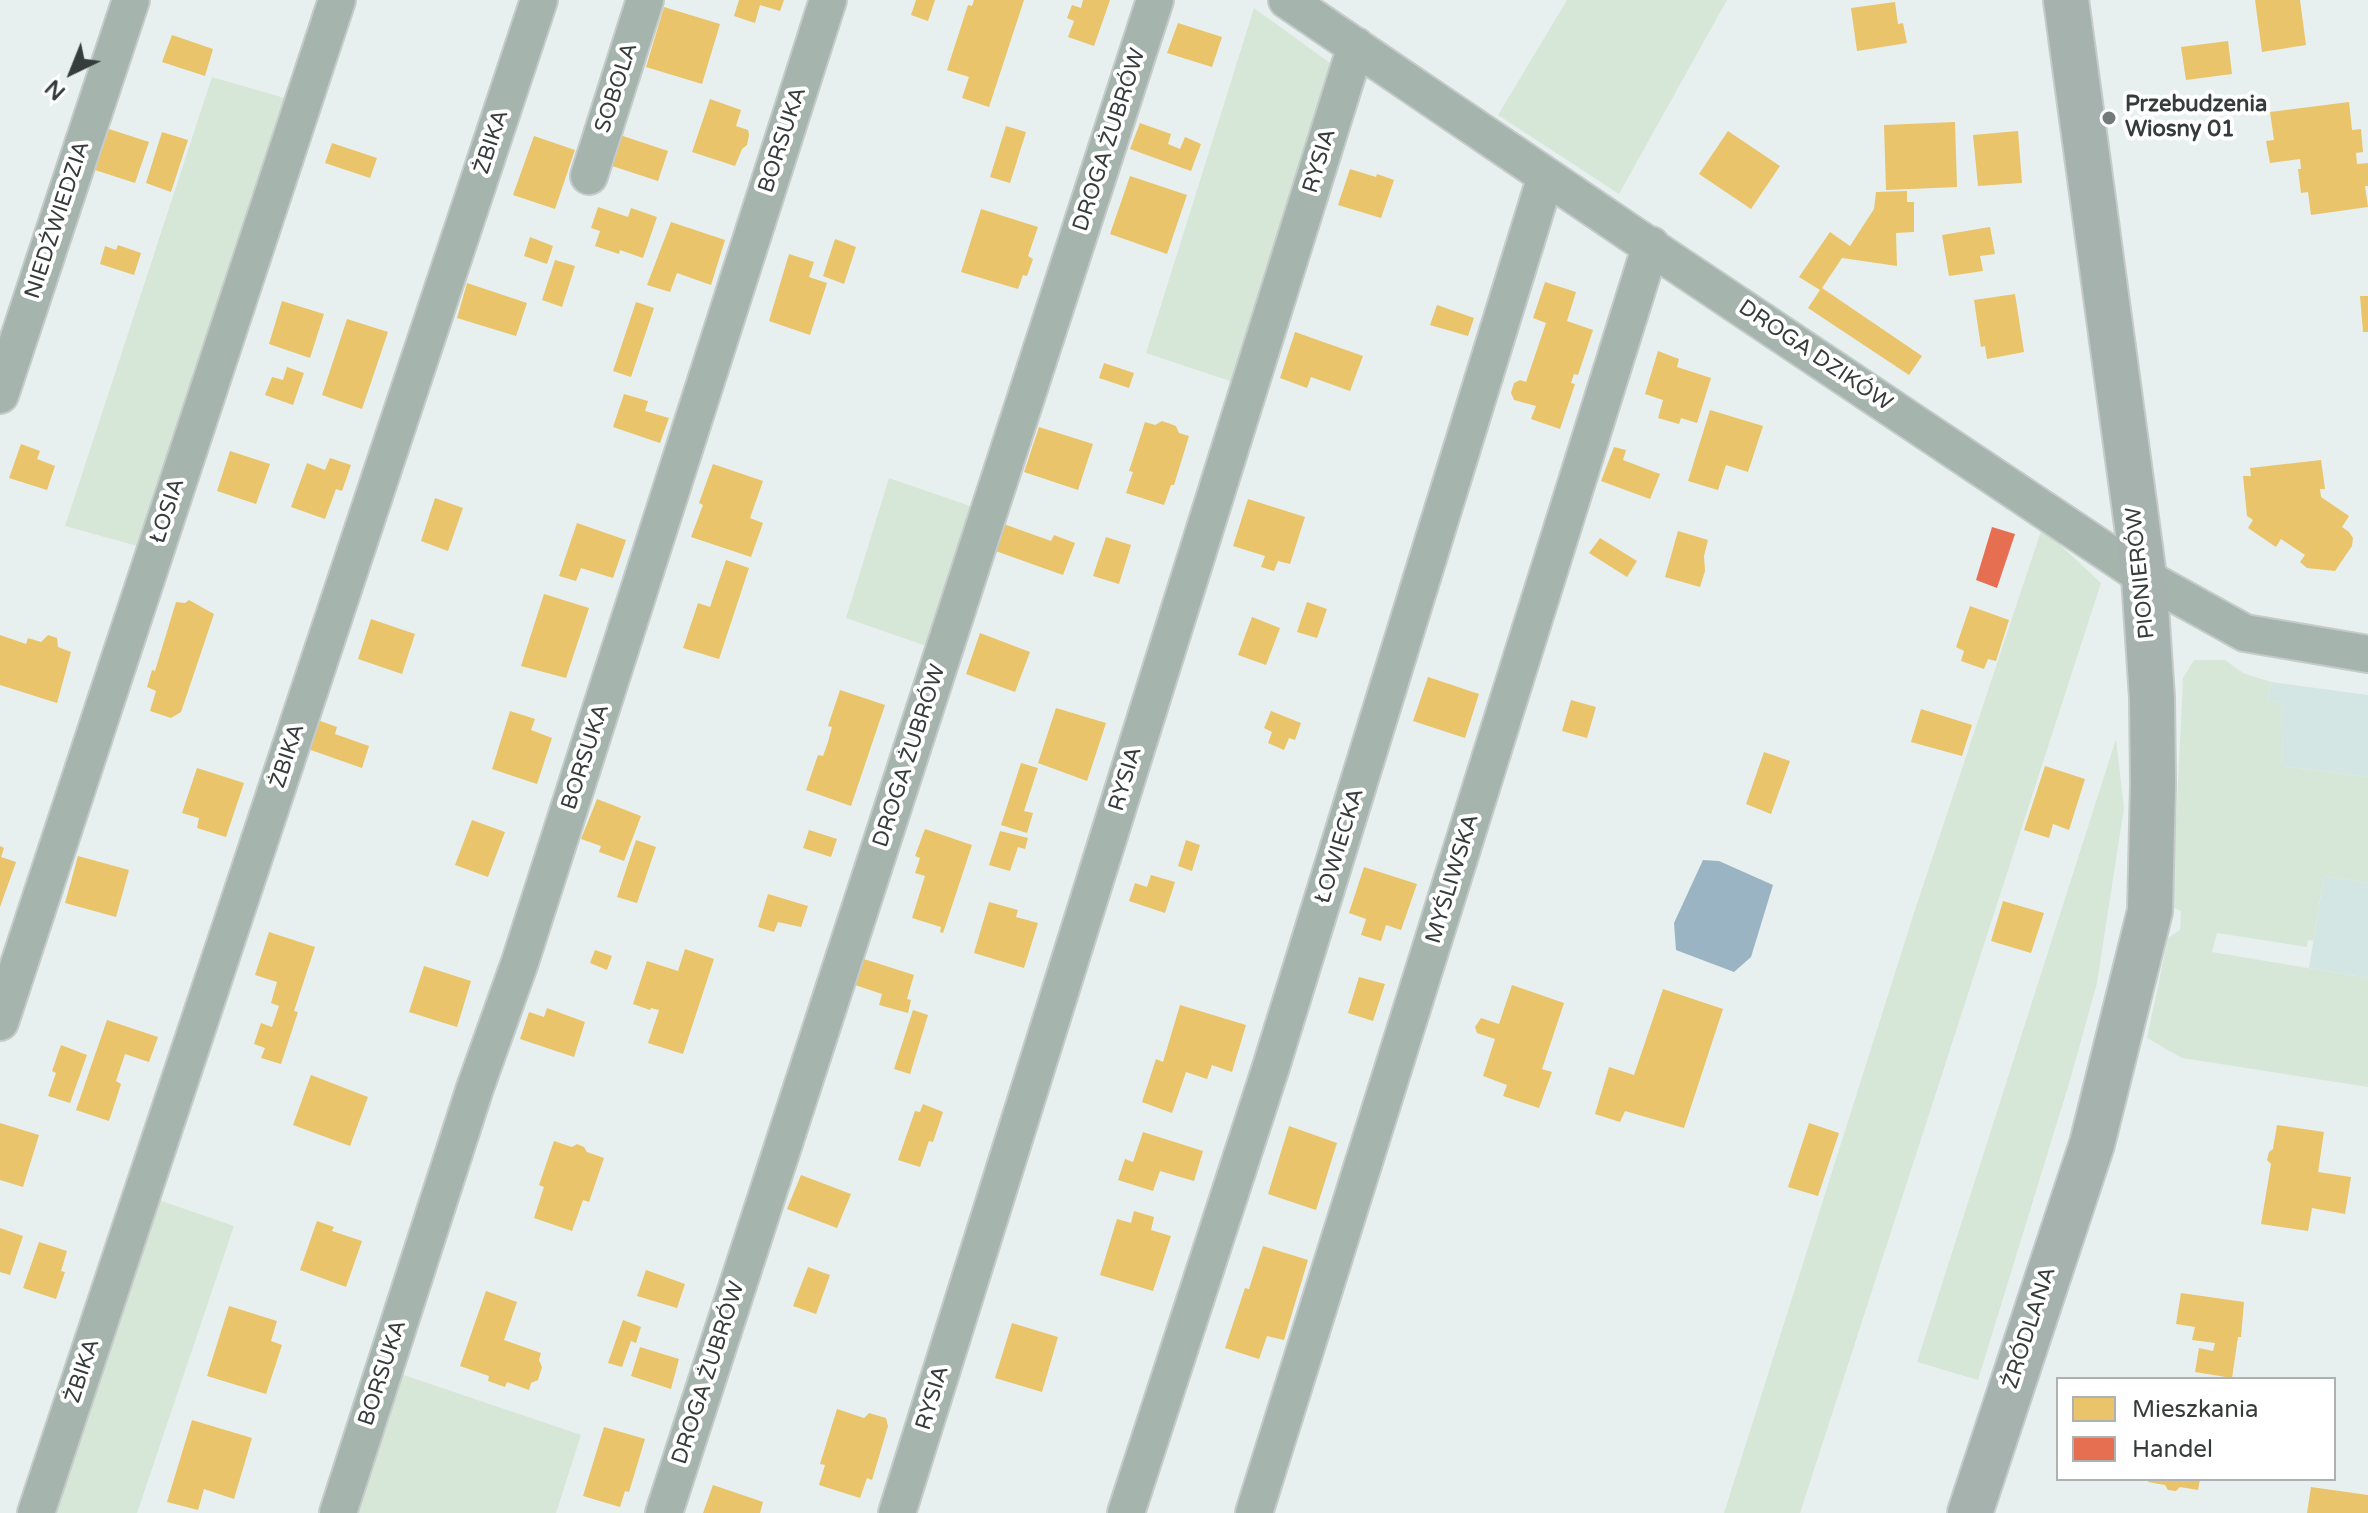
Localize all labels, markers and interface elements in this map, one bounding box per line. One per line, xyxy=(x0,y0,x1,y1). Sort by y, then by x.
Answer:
north arrow xyxy=(32,32,112,112)
street label: SOBOLA xyxy=(590,40,644,136)
street label: DROGA ŻUBRÓW xyxy=(1068,45,1152,235)
text: N xyxy=(40,74,71,105)
street label: BORSUKA xyxy=(753,84,813,196)
place label: Przebudzenia Wiosny 01 xyxy=(2125,92,2267,144)
street label: ŻBIKA xyxy=(469,106,515,178)
marker: Przebudzenia Wiosny 01 xyxy=(2100,109,2118,127)
street label: RYSIA xyxy=(1298,126,1342,196)
street label: NIEDŹWIEDZIA xyxy=(20,138,96,302)
street label: DROGA DZIKÓW xyxy=(1733,295,1897,417)
street label: ŁOSIA xyxy=(145,475,191,547)
street label: PIONIERÓW xyxy=(2121,506,2161,640)
street label: DROGA ŻUBRÓW xyxy=(868,661,952,851)
street label: BORSUKA xyxy=(556,701,616,813)
street label: ŻBIKA xyxy=(265,720,311,792)
street label: RYSIA xyxy=(1104,744,1148,814)
street label: ŁOWIECKA xyxy=(1310,785,1370,907)
street label: MYŚLIWSKA xyxy=(1421,811,1485,947)
street label: ŹRÓDLANA xyxy=(1998,1264,2062,1392)
street label: DROGA ŻUBRÓW xyxy=(667,1278,751,1468)
street label: BORSUKA xyxy=(353,1317,413,1429)
street label: ŻBIKA xyxy=(60,1335,106,1407)
street label: RYSIA xyxy=(911,1363,955,1433)
legend xyxy=(2056,1377,2336,1481)
text: Mieszkania xyxy=(2132,1395,2258,1424)
text: Handel xyxy=(2132,1435,2213,1464)

